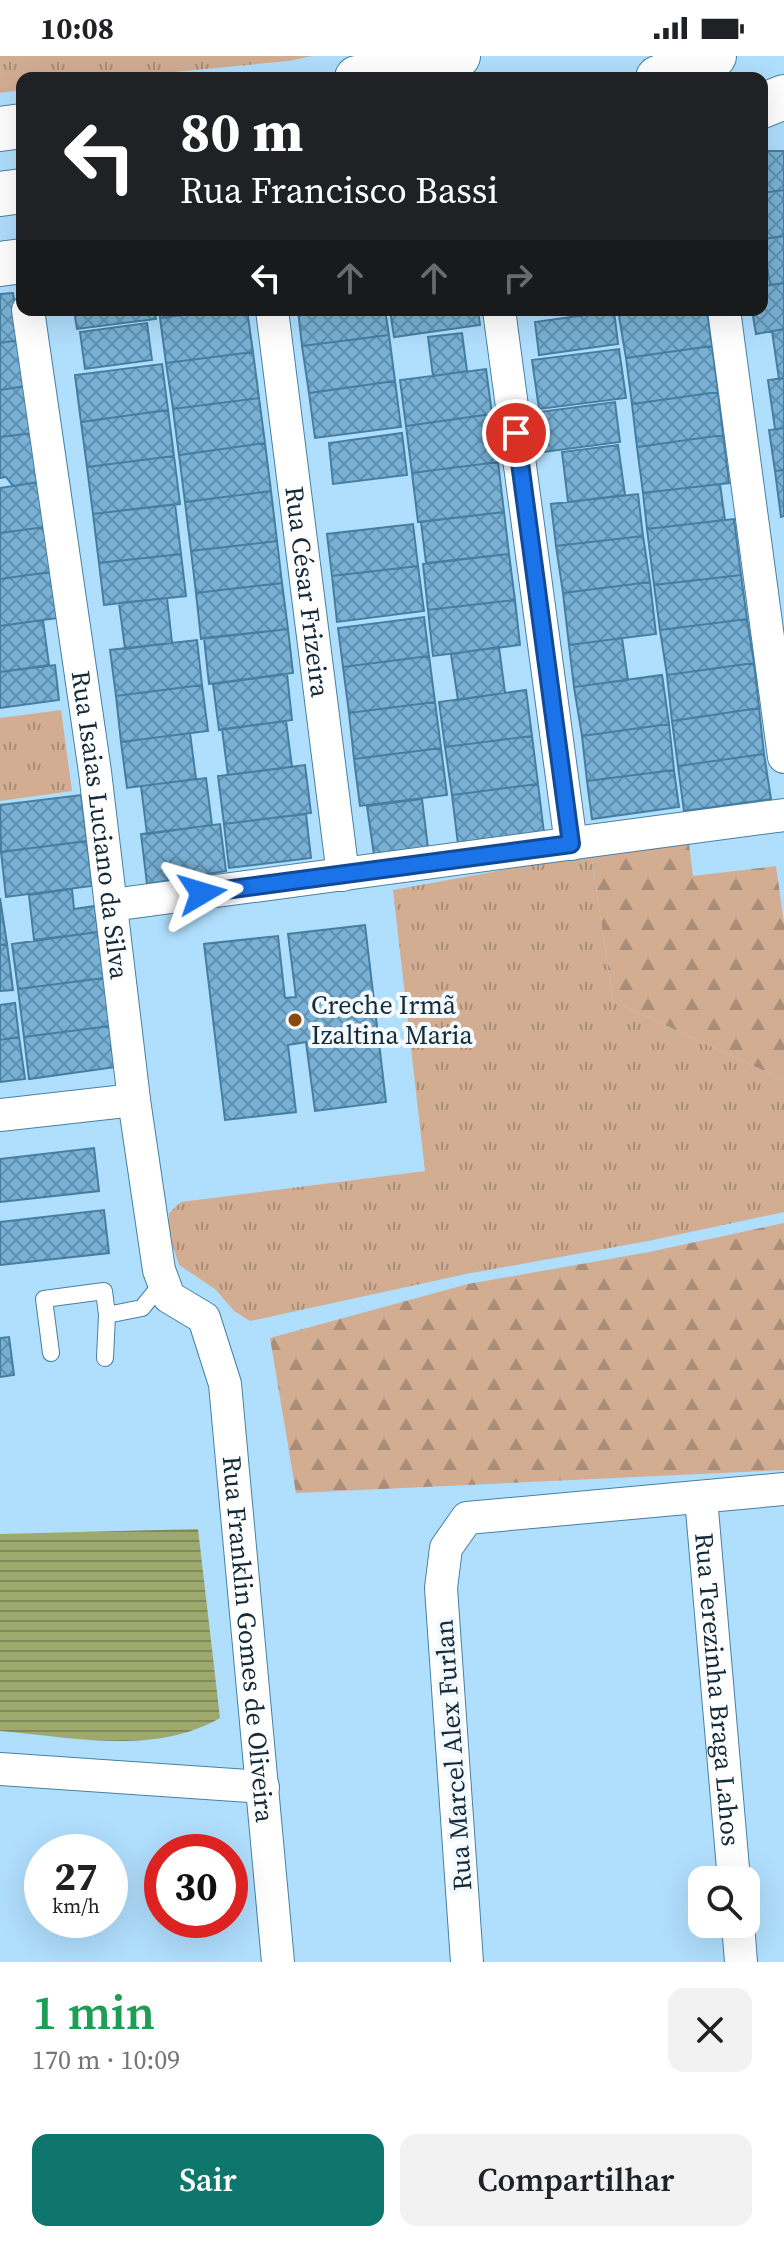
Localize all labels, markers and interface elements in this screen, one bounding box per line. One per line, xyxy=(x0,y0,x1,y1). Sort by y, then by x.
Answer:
text: 10:08 xyxy=(40,8,114,49)
text: 80 m xyxy=(180,93,303,170)
icon: left xyxy=(48,104,152,208)
text: Rua Francisco Bassi xyxy=(180,166,498,215)
icon: left xyxy=(244,256,288,300)
icon: ahead xyxy=(328,256,372,300)
icon: ahead xyxy=(412,256,456,300)
icon: right xyxy=(496,256,540,300)
pin xyxy=(482,399,550,467)
icon: arrive xyxy=(494,411,538,455)
street label: Rua César Frizeira xyxy=(276,484,339,700)
street label: Rua Isaias Luciano da Silva xyxy=(63,668,138,982)
position arrow xyxy=(160,851,244,935)
place label: Creche Irmã Izaltina Maria xyxy=(311,987,474,1053)
marker: Creche Irmã Izaltina Maria xyxy=(286,1011,304,1029)
street label: Rua Franklin Gomes de Oliveira xyxy=(214,1454,283,1825)
street label: Rua Terezinha Braga Lahos xyxy=(686,1531,749,1847)
street label: Rua Marcel Alex Furlan xyxy=(426,1618,480,1892)
speed limit sign: 30 xyxy=(144,1834,248,1938)
text: 27 xyxy=(54,1849,98,1903)
map controls xyxy=(688,1866,760,1938)
button: search xyxy=(688,1866,760,1938)
text: km/h xyxy=(52,1892,100,1920)
text: 1 min xyxy=(32,1979,155,2045)
button: close xyxy=(668,1988,752,2072)
text: 170 m · 10:09 xyxy=(32,2042,180,2078)
button: Sair xyxy=(32,2134,384,2226)
button: Compartilhar xyxy=(400,2134,752,2226)

